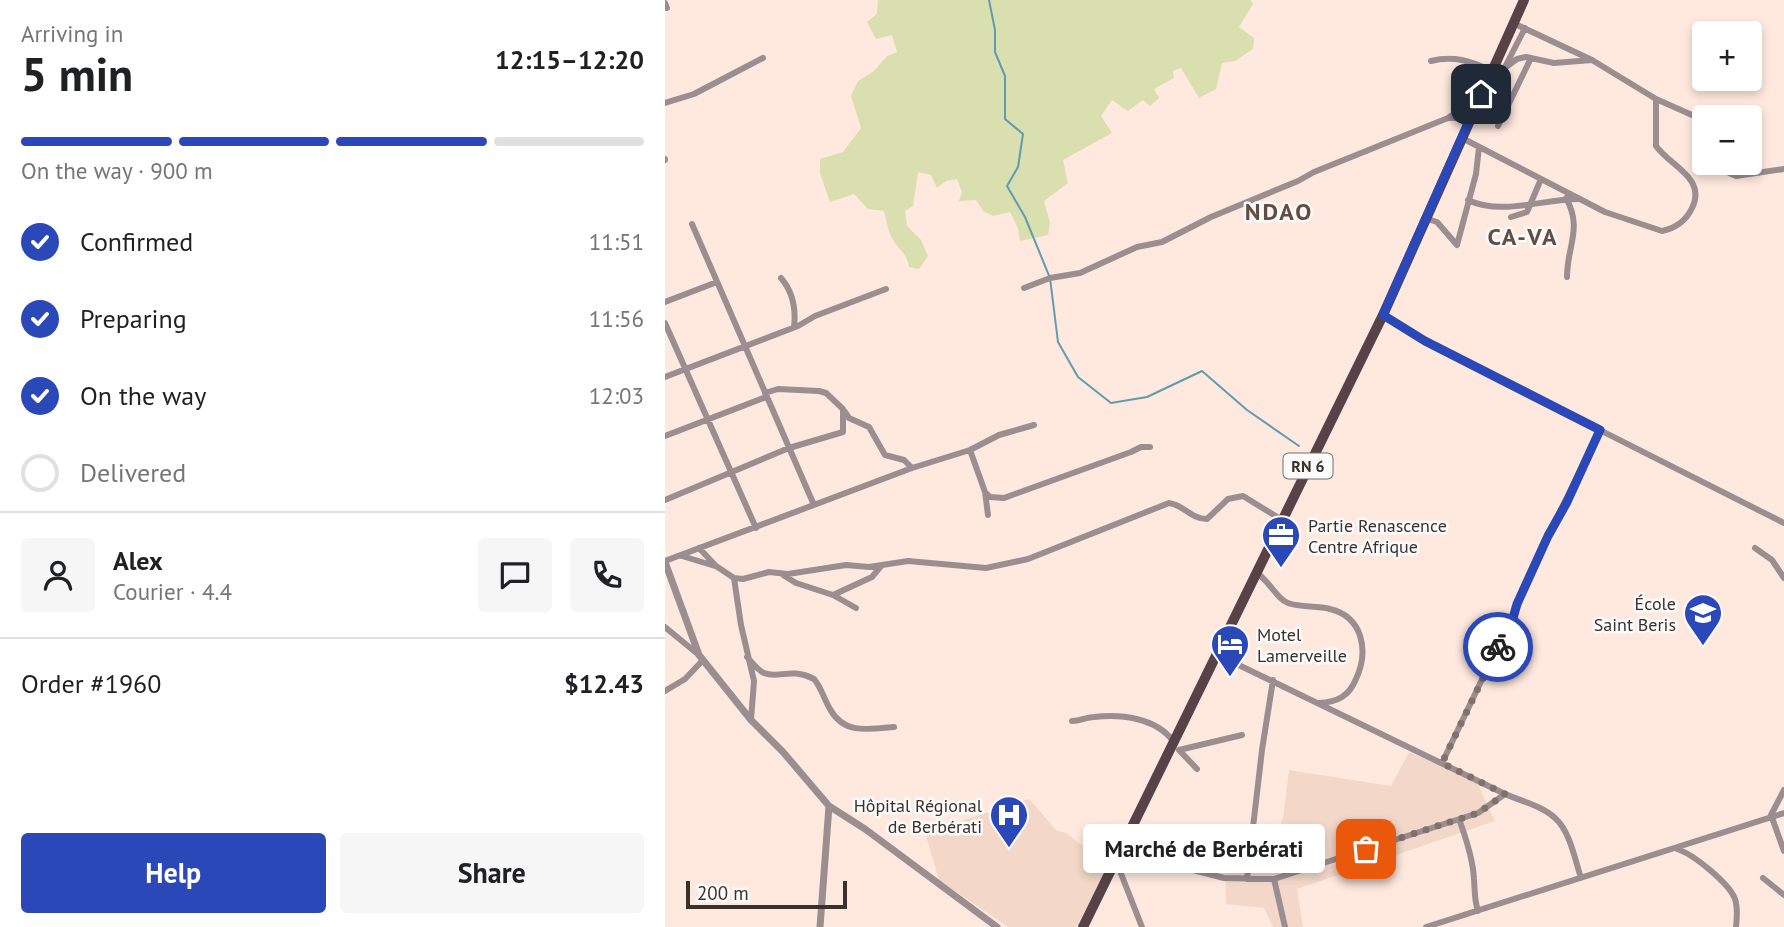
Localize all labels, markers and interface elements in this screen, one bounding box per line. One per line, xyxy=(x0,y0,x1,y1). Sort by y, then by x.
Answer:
text: Arriving in xyxy=(21,19,123,48)
map controls xyxy=(1692,21,1762,175)
button: + xyxy=(1692,21,1762,91)
text: 12:15–12:20 xyxy=(495,43,644,76)
text: 5 min xyxy=(21,44,133,104)
pin xyxy=(1451,64,1511,124)
icon: home xyxy=(1462,75,1500,113)
button: − xyxy=(1692,105,1762,175)
text: On the way · 900 m xyxy=(21,156,213,185)
district label: NDAO xyxy=(1245,196,1313,227)
district label: CA-VA xyxy=(1487,221,1559,252)
icon: check xyxy=(21,223,59,261)
text: Confirmed xyxy=(80,225,193,258)
text: 11:51 xyxy=(589,227,644,256)
icon: check xyxy=(21,300,59,338)
text: Preparing xyxy=(80,302,187,335)
text: 11:56 xyxy=(589,304,644,333)
icon: check xyxy=(21,377,59,415)
text: On the way xyxy=(80,379,206,412)
text: 12:03 xyxy=(589,381,644,410)
road number: RN 6 xyxy=(1283,453,1333,478)
text: Delivered xyxy=(80,456,186,489)
office icon: Partie Renascence Centre Afrique xyxy=(1260,514,1302,569)
place label: Partie Renascence Centre Afrique xyxy=(1308,514,1447,558)
button: person xyxy=(21,538,95,612)
button: chat xyxy=(478,538,552,612)
button: phone xyxy=(570,538,644,612)
text: Alex xyxy=(113,544,163,577)
text: Courier · 4.4 xyxy=(113,577,232,606)
place label: École Saint Beris xyxy=(1594,592,1676,636)
school or university icon: École Saint Beris xyxy=(1682,592,1724,647)
courier xyxy=(1463,612,1533,682)
hotel icon: Motel Lamerveille xyxy=(1209,623,1251,678)
place label: Motel Lamerveille xyxy=(1257,623,1347,667)
icon: bike xyxy=(1479,628,1517,666)
text: Order #1960 xyxy=(21,667,161,700)
text: $12.43 xyxy=(564,667,644,700)
place label: Hôpital Régional de Berbérati xyxy=(854,794,983,838)
hospital icon: Hôpital Régional de Berbérati xyxy=(988,794,1030,849)
pin xyxy=(1336,819,1396,879)
callout: Marché de Berbérati xyxy=(1083,824,1324,874)
icon: bag xyxy=(1347,830,1385,868)
button: Help xyxy=(21,833,326,913)
button: Share xyxy=(340,833,644,913)
text: Marché de Berbérati xyxy=(1105,834,1303,863)
scale bar xyxy=(686,878,847,910)
text: 200 m xyxy=(697,881,749,905)

